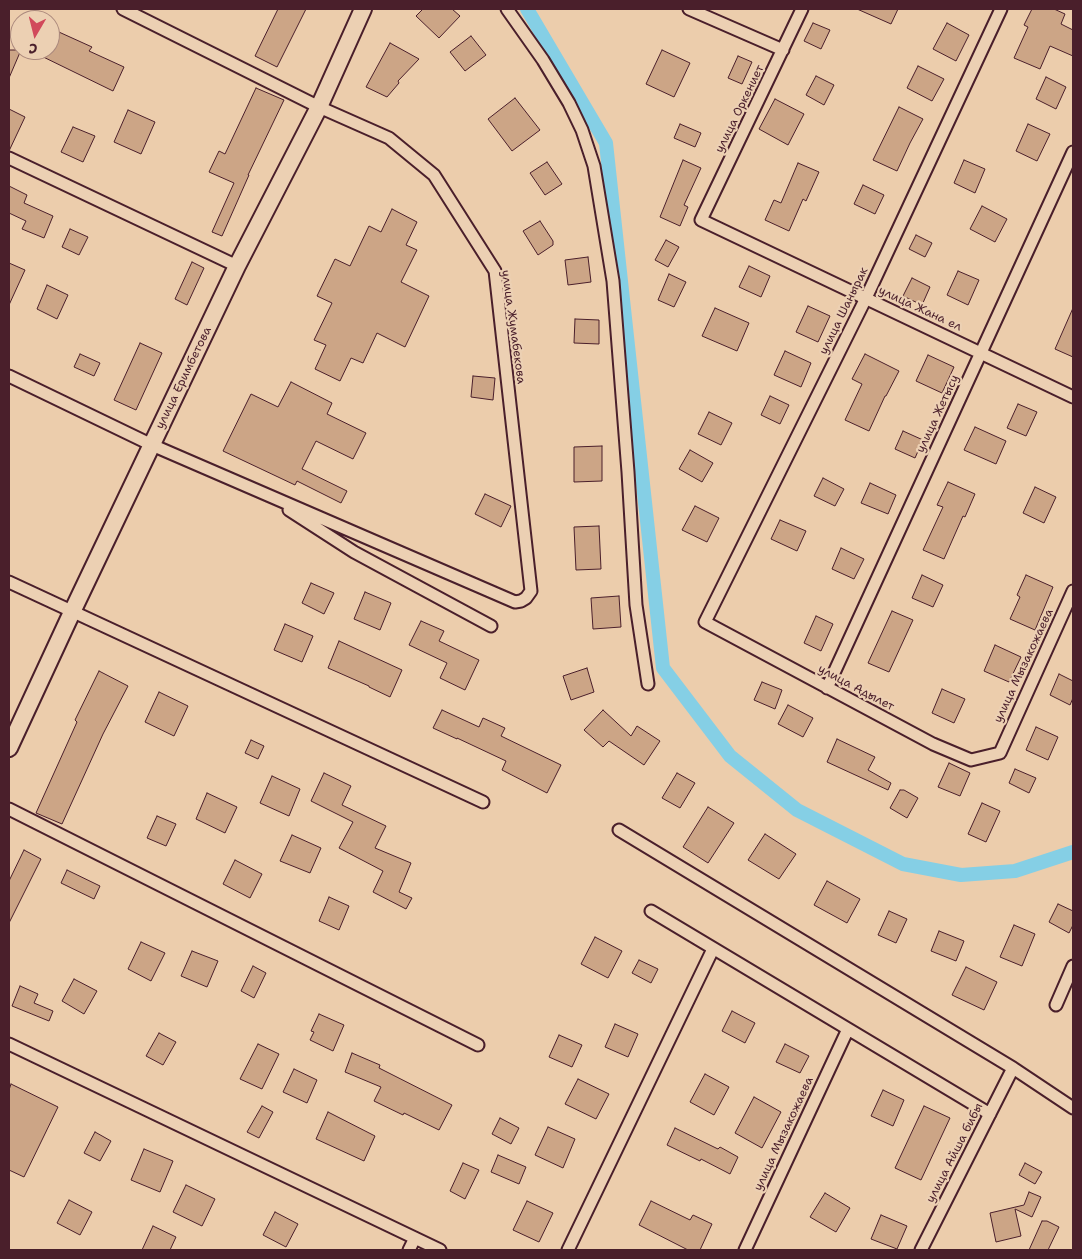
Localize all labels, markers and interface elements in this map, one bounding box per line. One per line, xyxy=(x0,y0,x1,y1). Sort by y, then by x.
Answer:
north arrow xyxy=(10,10,60,60)
text: С xyxy=(28,39,39,58)
street label: улица Оркениет xyxy=(713,63,767,155)
street label: улица Шанырак xyxy=(817,265,871,357)
street label: улица Жумабекова xyxy=(498,269,528,385)
street label: улица Жана ел xyxy=(876,283,964,335)
street label: улица Еримбетова xyxy=(153,325,215,431)
street label: улица Жетысу xyxy=(914,373,962,455)
street label: улица Мызакожаева xyxy=(991,607,1057,725)
street label: улица Адылет xyxy=(815,662,897,714)
street label: улица Мызакожаева xyxy=(751,1075,817,1193)
street label: улица Айша бибы xyxy=(924,1101,986,1205)

